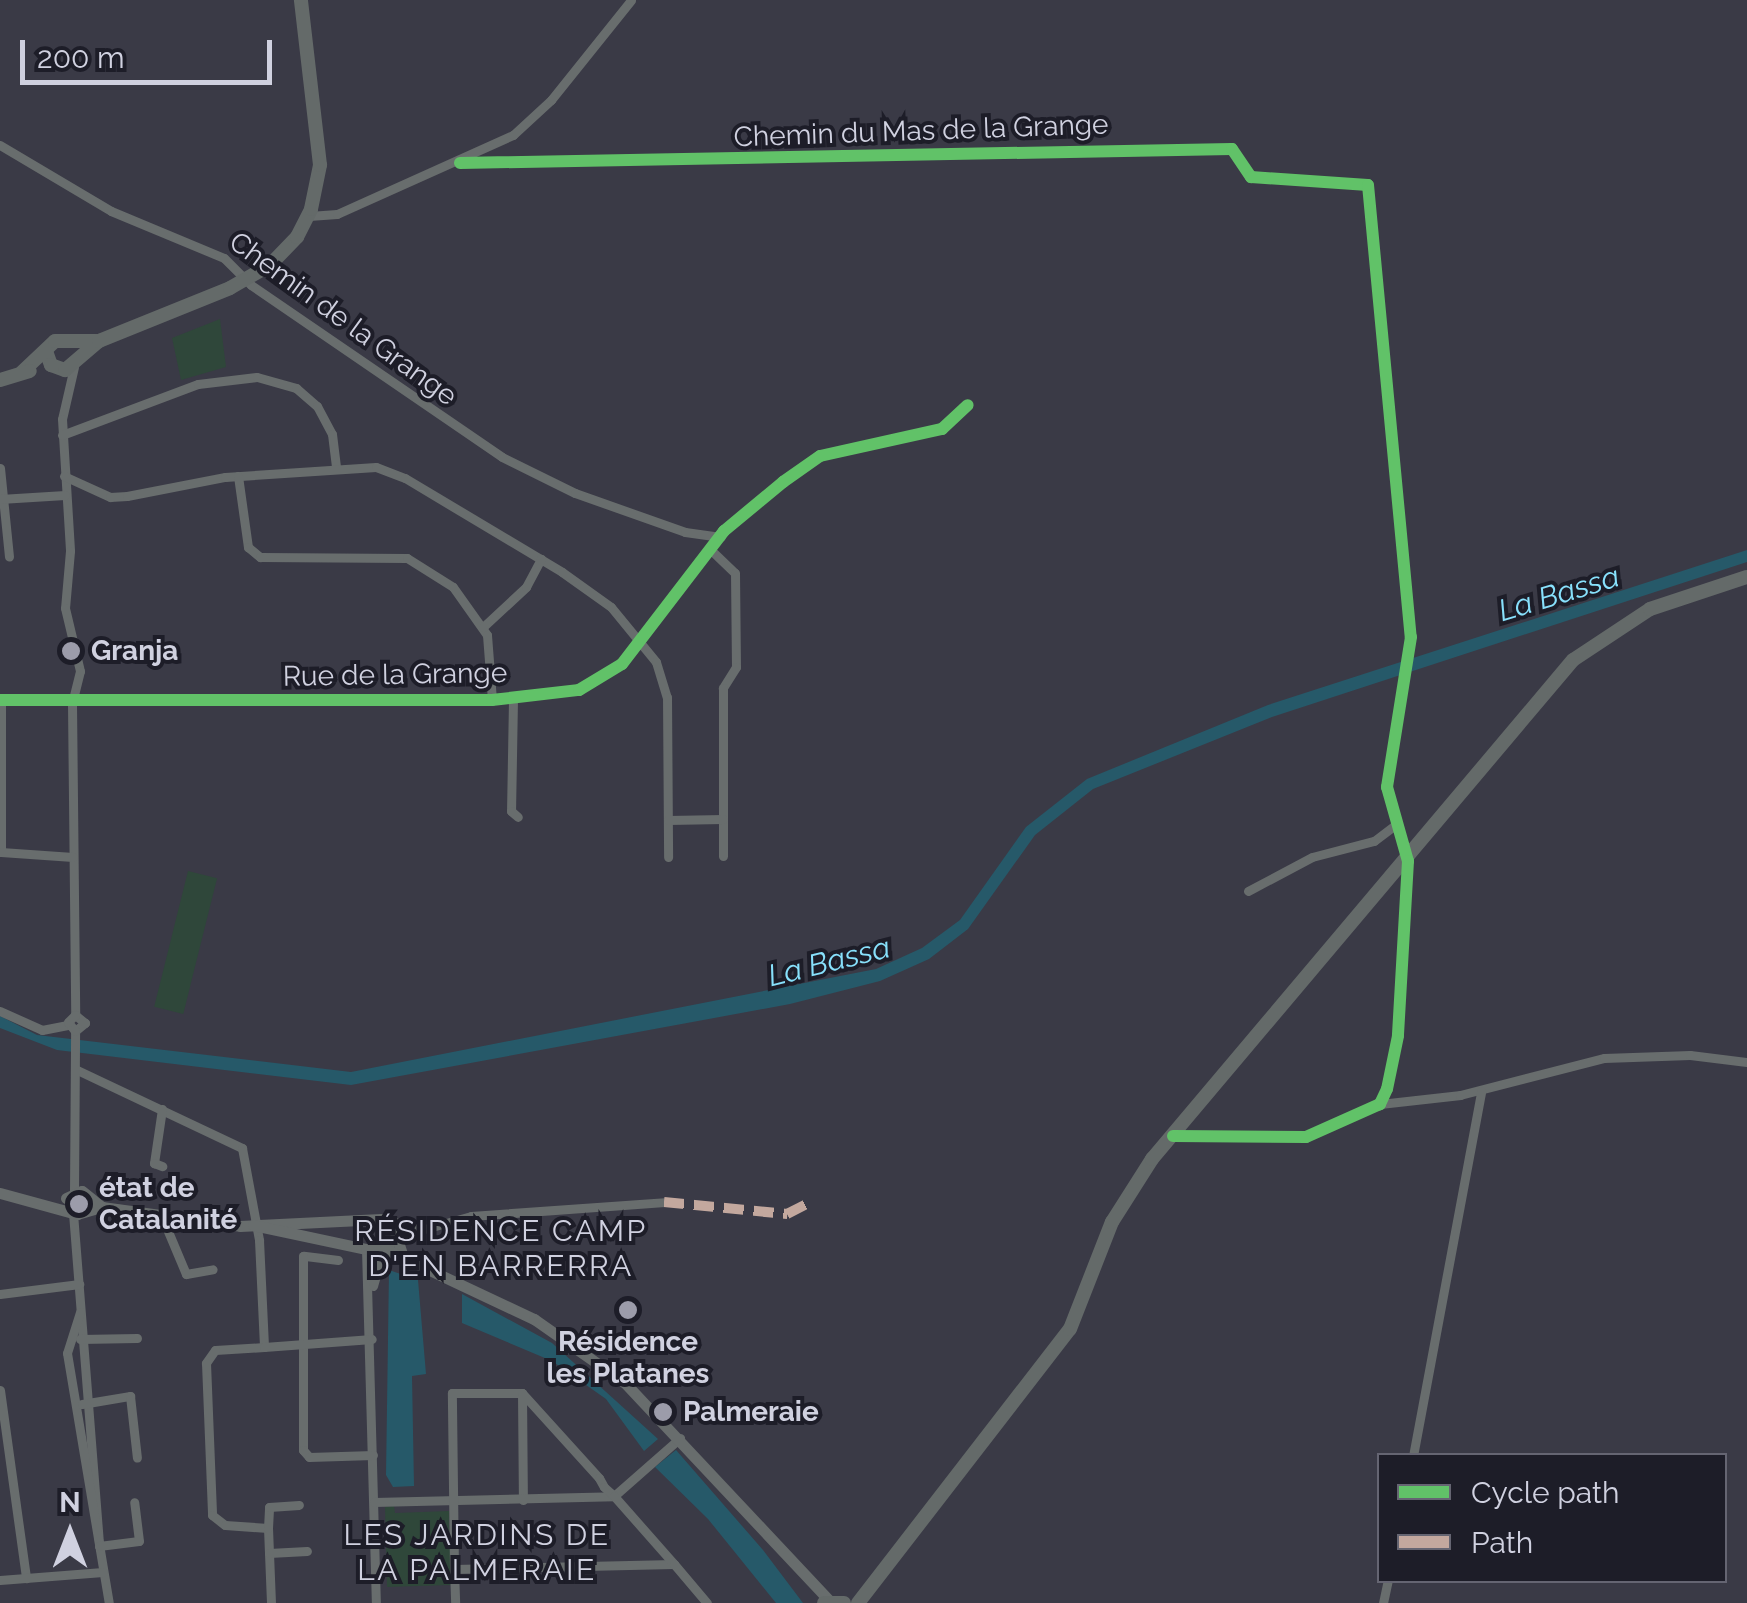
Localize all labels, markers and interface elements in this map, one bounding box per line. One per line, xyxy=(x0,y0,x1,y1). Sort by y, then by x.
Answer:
scale bar xyxy=(25,20,278,82)
text: 200 m xyxy=(37,40,125,75)
street label: Chemin du Mas de la Grange xyxy=(733,108,1109,154)
street label: Chemin de la Grange xyxy=(223,225,463,413)
water label: La Bassa xyxy=(1494,559,1624,629)
place label: Granja xyxy=(91,634,178,668)
marker: Granja xyxy=(60,640,82,662)
street label: Rue de la Grange xyxy=(283,656,507,694)
water label: La Bassa xyxy=(764,929,894,995)
place label: état de Catalanité xyxy=(99,1171,237,1237)
marker: état de Catalanité xyxy=(68,1193,90,1215)
district label: RÉSIDENCE CAMP D'EN BARRERRA xyxy=(354,1213,648,1284)
marker: Résidence les Platanes xyxy=(617,1299,639,1321)
place label: Résidence les Platanes xyxy=(547,1325,709,1391)
place label: Palmeraie xyxy=(683,1395,819,1429)
marker: Palmeraie xyxy=(652,1401,674,1423)
legend xyxy=(1377,1453,1727,1583)
text: Cycle path xyxy=(1471,1475,1619,1510)
north arrow xyxy=(20,1483,120,1583)
text: N xyxy=(59,1486,81,1519)
district label: LES JARDINS DE LA PALMERAIE xyxy=(343,1517,611,1588)
text: Path xyxy=(1471,1525,1533,1560)

